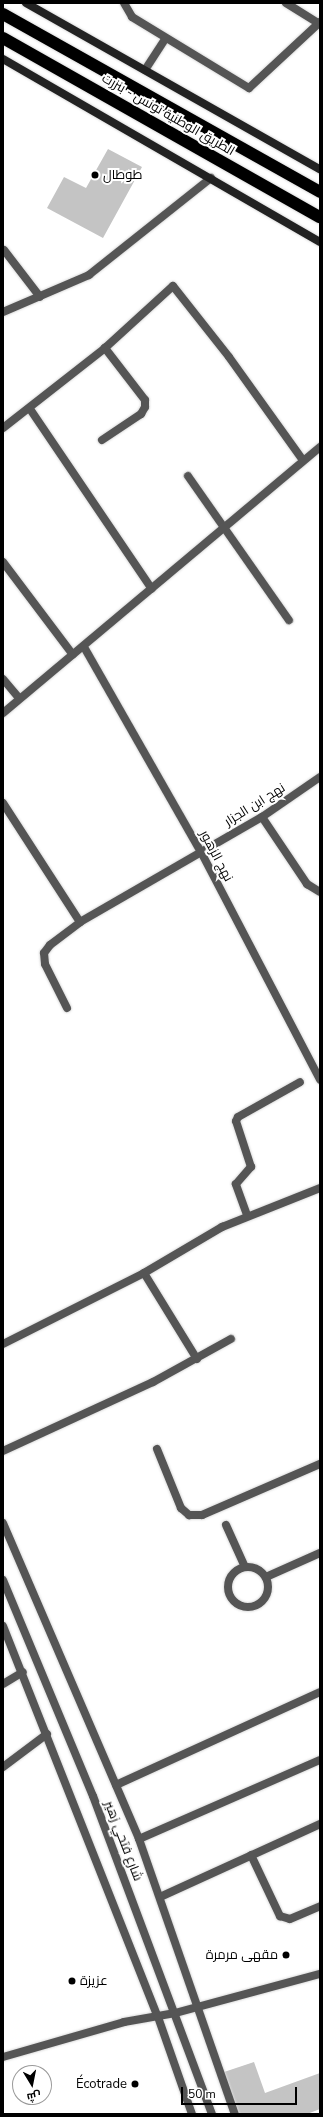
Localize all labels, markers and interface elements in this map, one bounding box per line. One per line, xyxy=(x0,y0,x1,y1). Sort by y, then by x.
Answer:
street label: الطريق الوطنية تونس - بنزرت xyxy=(99,71,237,159)
place label: طوطال xyxy=(103,167,142,183)
marker: طوطال xyxy=(90,170,100,180)
street label: نهج ابن الجزار xyxy=(222,780,288,830)
street label: نهج الزهور xyxy=(196,828,236,884)
street label: شارع فتحي زهير xyxy=(101,1799,145,1883)
place label: مقهى مرمرة xyxy=(206,1947,278,1963)
marker: مقهى مرمرة xyxy=(281,1950,291,1960)
place label: عزيزة xyxy=(80,1973,108,1989)
marker: عزيزة xyxy=(67,1976,77,1986)
north arrow xyxy=(12,2065,52,2105)
place label: Écotrade xyxy=(76,2076,127,2092)
marker: Écotrade xyxy=(130,2079,140,2089)
scale bar xyxy=(183,2079,299,2105)
text: 50 m xyxy=(188,2086,216,2102)
text: ش xyxy=(26,2088,42,2105)

